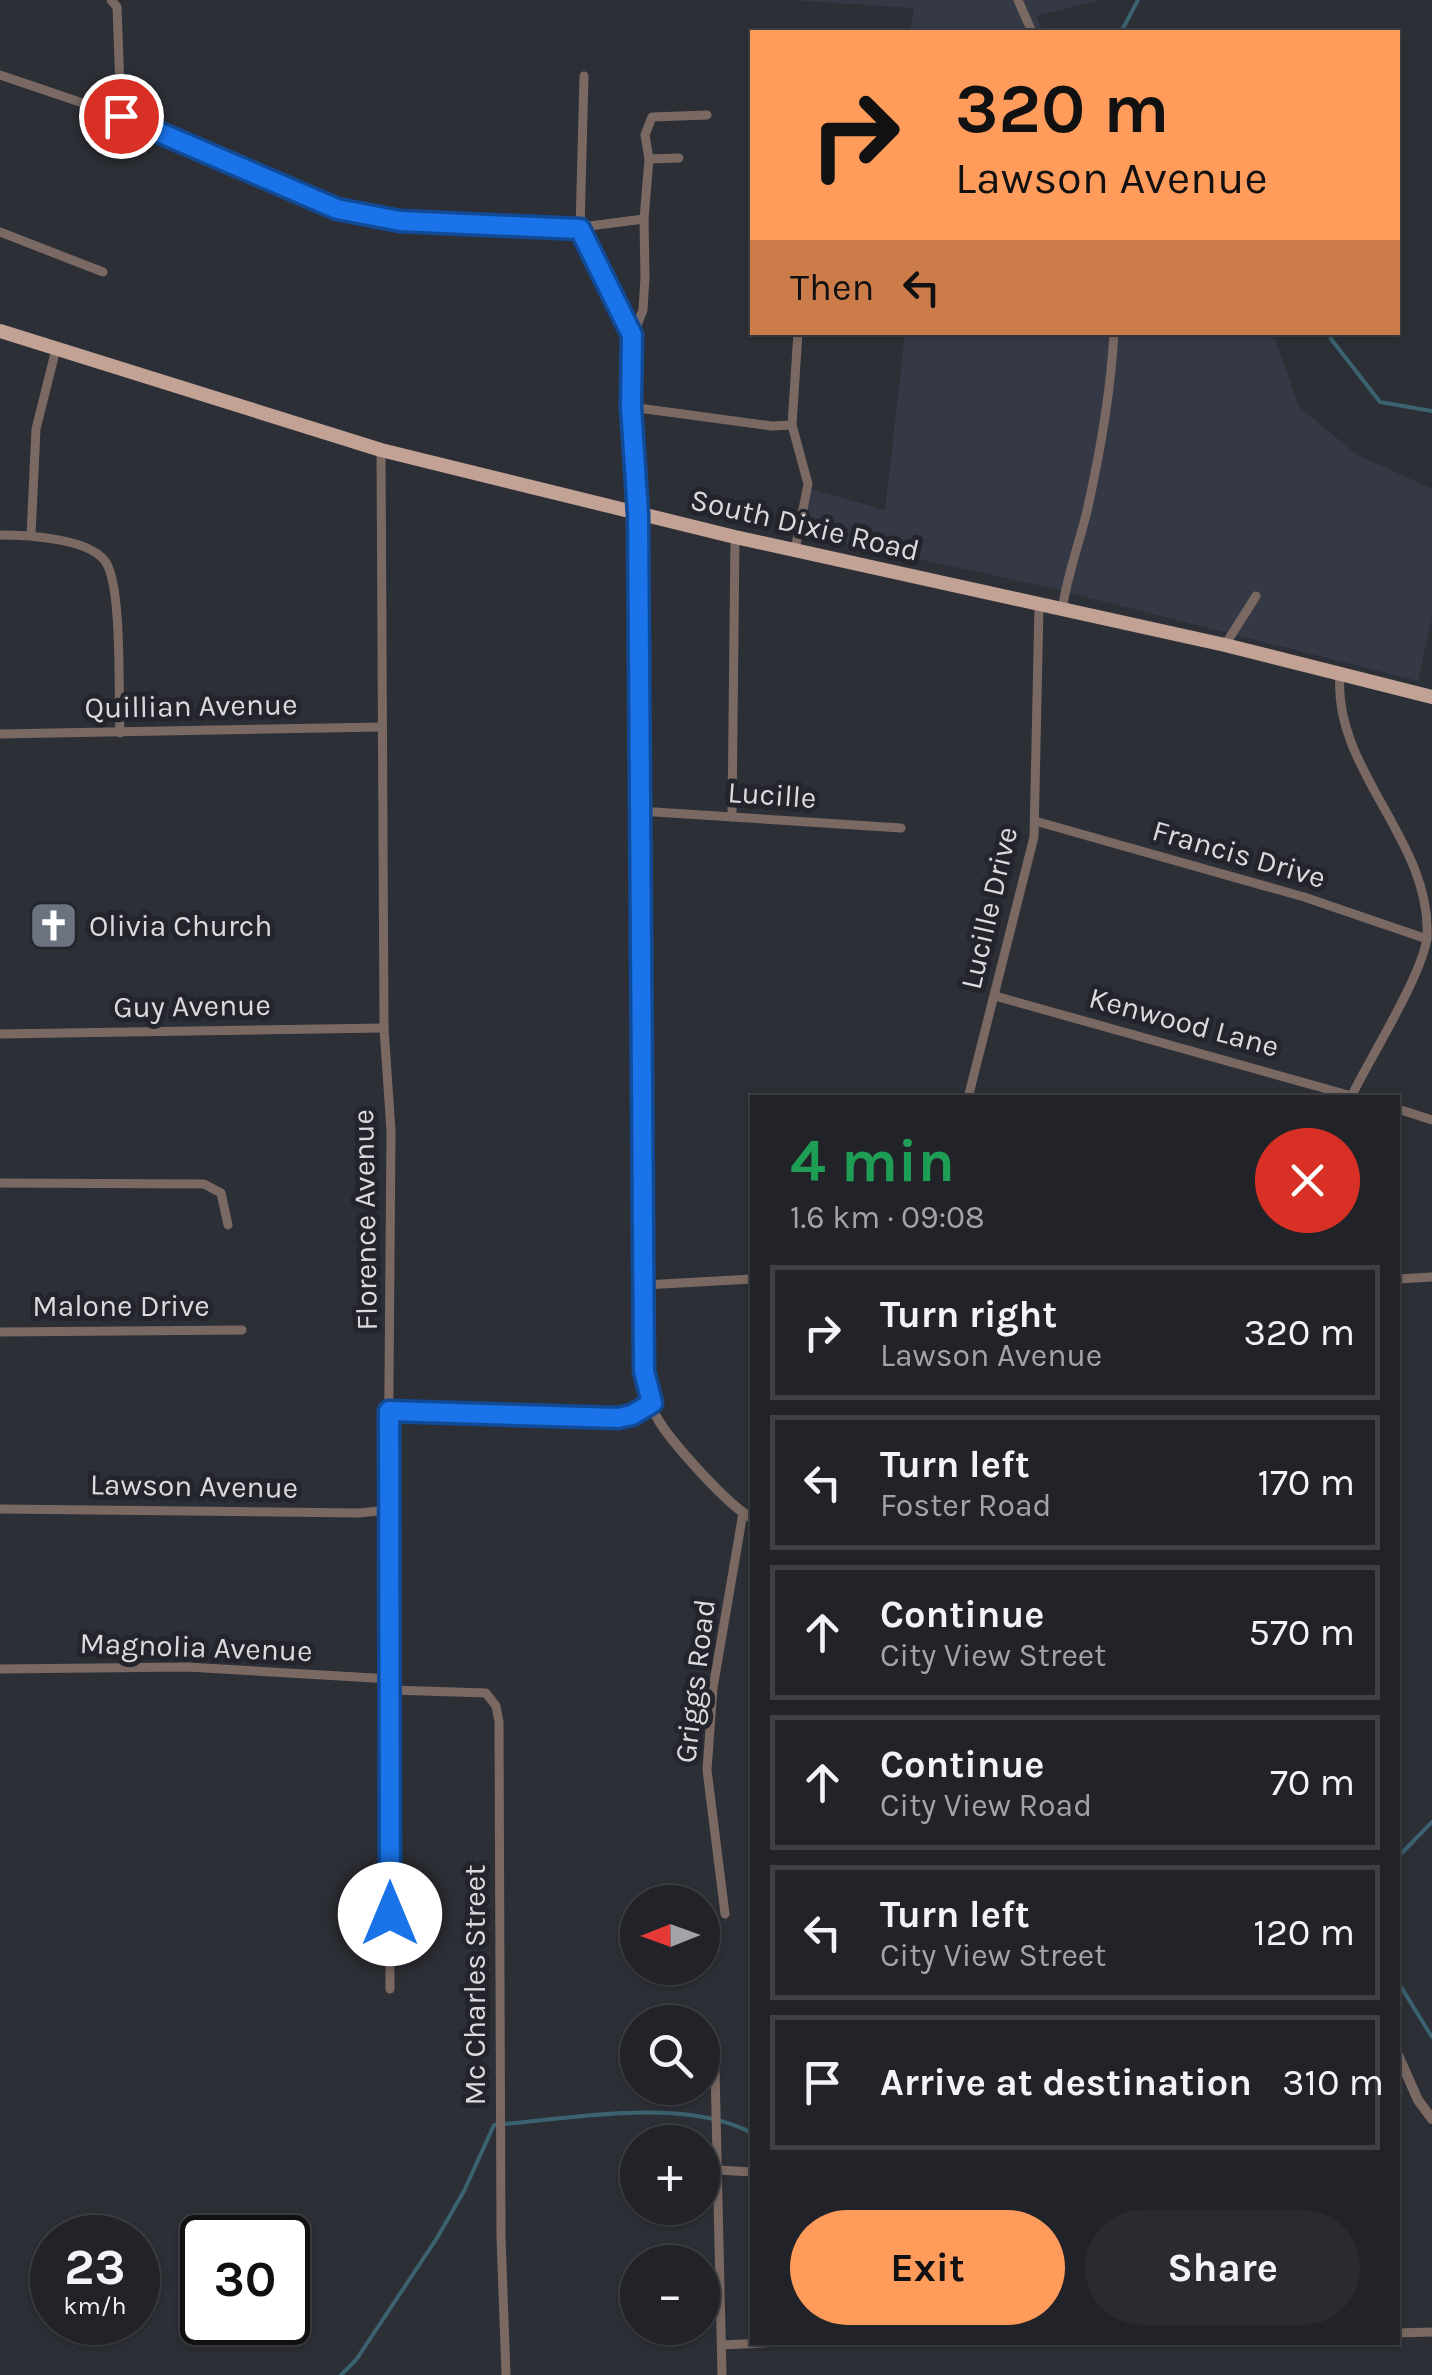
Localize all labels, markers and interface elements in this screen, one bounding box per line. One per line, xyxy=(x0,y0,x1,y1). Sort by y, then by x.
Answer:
text: 320 m xyxy=(955,68,1169,150)
icon: right xyxy=(790,70,920,200)
pin xyxy=(79,74,164,159)
icon: arrive xyxy=(94,89,149,144)
text: Lawson Avenue xyxy=(955,152,1268,204)
icon: left xyxy=(894,260,949,315)
text: Then xyxy=(790,265,874,310)
street label: South Dixie Road xyxy=(687,481,923,569)
street label: Quillian Avenue xyxy=(84,686,298,726)
street label: Lucille xyxy=(726,774,818,816)
street label: Francis Drive xyxy=(1148,812,1330,896)
street label: Lucille Drive xyxy=(953,823,1025,993)
church icon: Olivia Church xyxy=(28,900,80,952)
place label: Olivia Church xyxy=(89,908,272,944)
street label: Kenwood Lane xyxy=(1085,979,1283,1065)
street label: Guy Avenue xyxy=(113,987,271,1025)
street label: Florence Avenue xyxy=(345,1109,385,1331)
text: 4 min xyxy=(790,1126,955,1196)
button: close xyxy=(1255,1128,1360,1233)
text: 1.6 km · 09:08 xyxy=(790,1199,985,1236)
street label: Malone Drive xyxy=(32,1288,210,1324)
text: Turn right xyxy=(880,1292,1057,1337)
icon: right xyxy=(795,1305,850,1360)
text: 320 m xyxy=(1243,1310,1355,1355)
text: Lawson Avenue xyxy=(880,1337,1102,1374)
text: Turn left xyxy=(880,1442,1030,1487)
icon: left xyxy=(795,1455,850,1510)
text: 170 m xyxy=(1257,1460,1355,1505)
street label: Lawson Avenue xyxy=(89,1466,299,1506)
text: Foster Road xyxy=(880,1487,1051,1524)
text: Continue xyxy=(880,1592,1044,1637)
street label: Griggs Road xyxy=(667,1597,723,1765)
icon: ahead xyxy=(795,1605,850,1660)
text: 570 m xyxy=(1249,1610,1355,1655)
street label: Magnolia Avenue xyxy=(79,1625,313,1669)
text: City View Street xyxy=(880,1637,1106,1674)
text: Continue xyxy=(880,1742,1044,1787)
icon: ahead xyxy=(795,1755,850,1810)
text: 70 m xyxy=(1270,1760,1355,1805)
text: City View Road xyxy=(880,1787,1092,1824)
position arrow xyxy=(338,1862,442,1966)
street label: Mc Charles Street xyxy=(457,1865,493,2105)
north arrow xyxy=(620,1885,720,1985)
map controls xyxy=(620,1885,720,2345)
text: Turn left xyxy=(880,1892,1030,1937)
icon: left xyxy=(795,1905,850,1960)
text: 120 m xyxy=(1253,1910,1355,1955)
text: City View Street xyxy=(880,1937,1106,1974)
button: search xyxy=(620,2005,720,2105)
icon: arrive xyxy=(795,2055,850,2110)
text: Arrive at destination xyxy=(880,2060,1252,2105)
text: 310 m xyxy=(1282,2060,1384,2105)
button: + xyxy=(620,2125,720,2225)
button: Exit xyxy=(790,2210,1065,2325)
button: Share xyxy=(1085,2210,1360,2325)
speed limit sign: 30 xyxy=(180,2215,310,2345)
text: 23 xyxy=(64,2238,126,2297)
button: − xyxy=(620,2245,720,2345)
text: km/h xyxy=(63,2291,127,2320)

